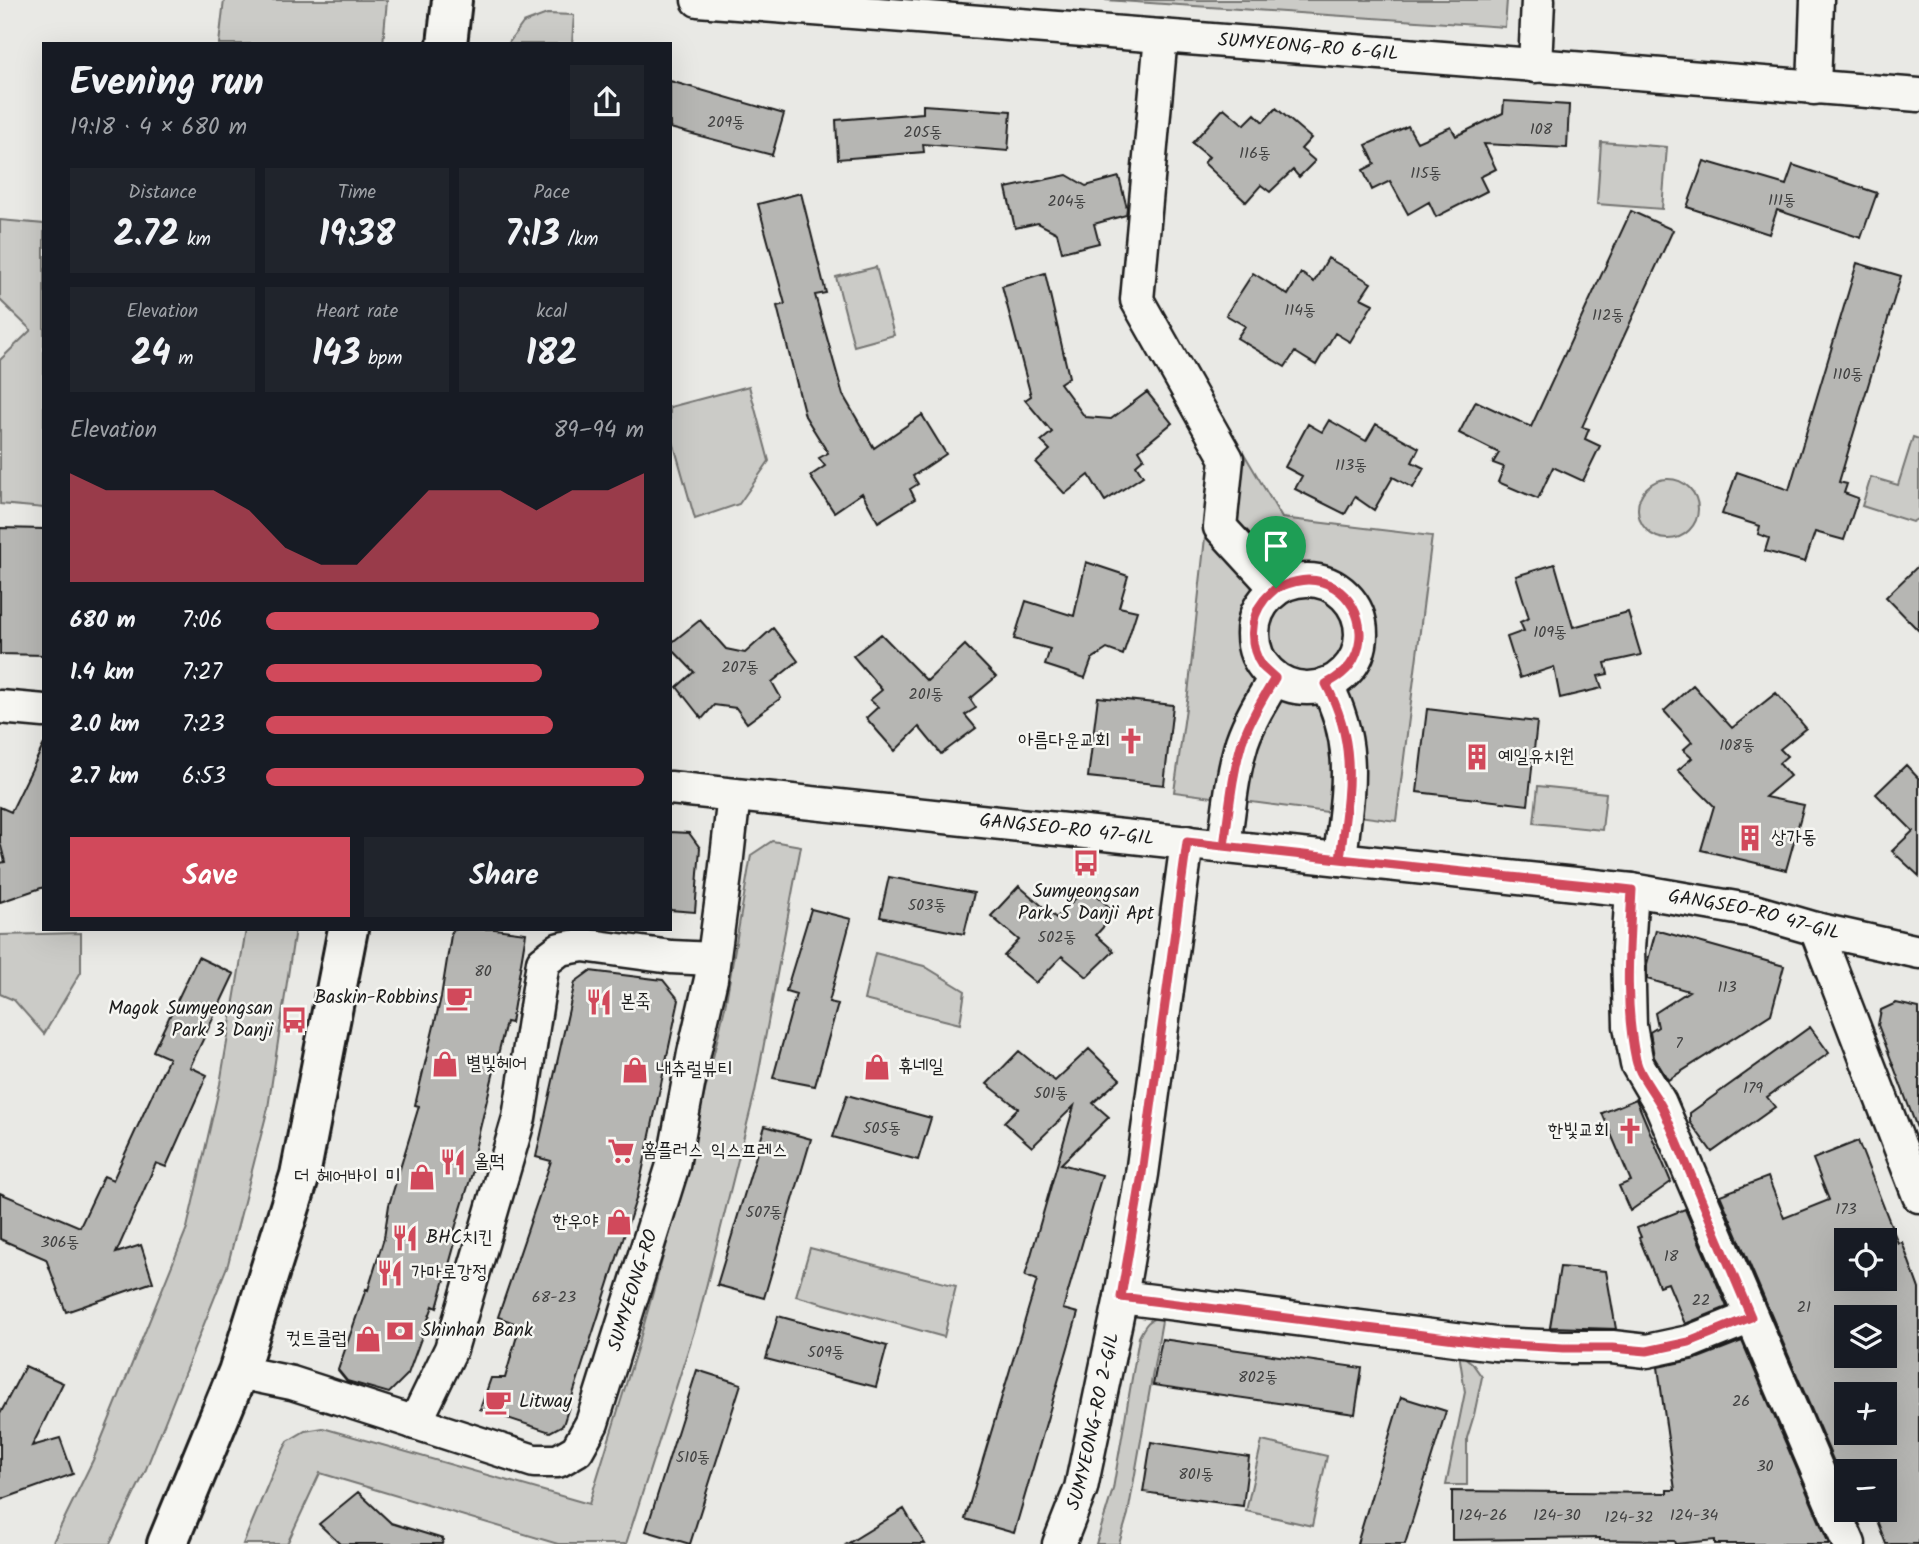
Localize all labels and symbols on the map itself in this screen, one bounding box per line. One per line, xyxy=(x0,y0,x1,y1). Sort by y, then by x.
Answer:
street label: SUMYEONG-RO 6-GIL xyxy=(1217,25,1400,69)
house number: 209동 xyxy=(707,110,745,135)
house number: 108 xyxy=(1530,117,1553,142)
house number: 205동 xyxy=(904,120,942,145)
house number: 116동 xyxy=(1239,141,1271,166)
house number: 115동 xyxy=(1410,161,1442,186)
house number: 111동 xyxy=(1768,188,1796,213)
house number: 204동 xyxy=(1048,189,1087,214)
house number: 114동 xyxy=(1284,298,1316,323)
house number: 112동 xyxy=(1592,303,1624,328)
house number: 110동 xyxy=(1833,362,1863,387)
house number: 113동 xyxy=(1335,453,1367,478)
pin xyxy=(1246,516,1306,588)
house number: 109동 xyxy=(1533,620,1567,645)
house number: 207동 xyxy=(721,655,759,680)
house number: 201동 xyxy=(908,682,944,707)
place label: 아름다운교회 xyxy=(1018,726,1110,756)
church icon: 아름다운교회 xyxy=(1116,726,1146,756)
house number: 108동 xyxy=(1719,733,1755,758)
building icon: 예일유치원 xyxy=(1462,742,1492,772)
place label: 예일유치원 xyxy=(1498,742,1574,772)
street label: GANGSEO-RO 47-GIL xyxy=(978,806,1156,854)
building icon: 상가동 xyxy=(1735,823,1765,853)
place label: 상가동 xyxy=(1771,823,1817,853)
bus stop icon: Sumyeongsan Park 5 Danji Apt xyxy=(1071,848,1101,878)
place label: Sumyeongsan Park 5 Danji Apt xyxy=(1018,877,1155,929)
street label: GANGSEO-RO 47-GIL xyxy=(1666,881,1843,949)
house number: 503동 xyxy=(908,893,946,918)
house number: 502동 xyxy=(1038,925,1076,950)
house number: 80 xyxy=(474,959,492,984)
house number: 113 xyxy=(1717,975,1737,1000)
place label: Baskin-Robbins xyxy=(314,983,438,1013)
cafe icon: Baskin-Robbins xyxy=(444,983,474,1013)
restaurant icon: 본죽 xyxy=(584,987,614,1017)
place label: 본죽 xyxy=(620,987,651,1017)
place label: Magok Sumyeongsan Park 3 Danji xyxy=(108,994,274,1046)
bus stop icon: Magok Sumyeongsan Park 3 Danji xyxy=(279,1005,309,1035)
house number: 7 xyxy=(1675,1031,1683,1056)
shop icon: 별빛헤어 xyxy=(430,1049,460,1079)
place label: 별빛헤어 xyxy=(466,1049,527,1079)
shop icon: 휴네일 xyxy=(862,1052,892,1082)
place label: 휴네일 xyxy=(898,1052,944,1082)
shop icon: 내츄럴뷰티 xyxy=(620,1055,650,1085)
place label: 내츄럴뷰티 xyxy=(656,1055,732,1085)
house number: 179 xyxy=(1743,1076,1763,1101)
house number: 501동 xyxy=(1034,1081,1068,1106)
house number: 505동 xyxy=(863,1116,901,1141)
place label: 한빛교회 xyxy=(1548,1116,1609,1146)
church icon: 한빛교회 xyxy=(1615,1116,1645,1146)
supermarket icon: 홈플러스 익스프레스 xyxy=(606,1136,636,1166)
place label: 홈플러스 익스프레스 xyxy=(642,1136,787,1166)
restaurant icon: 올떡 xyxy=(438,1147,468,1177)
place label: 올떡 xyxy=(474,1147,505,1177)
place label: 더 헤어바이 미 xyxy=(294,1162,401,1192)
shop icon: 더 헤어바이 미 xyxy=(407,1162,437,1192)
house number: 173 xyxy=(1835,1197,1857,1222)
house number: 507동 xyxy=(746,1200,782,1225)
place label: 한우야 xyxy=(552,1207,599,1237)
shop icon: 한우야 xyxy=(604,1207,634,1237)
restaurant icon: BHC치킨 xyxy=(390,1223,420,1253)
place label: BHC치킨 xyxy=(426,1223,493,1253)
street label: SUMYEONG-RO xyxy=(600,1226,667,1355)
house number: 306동 xyxy=(41,1230,79,1255)
house number: 18 xyxy=(1664,1244,1679,1269)
restaurant icon: 가마로강정 xyxy=(375,1258,405,1288)
place label: 가마로강정 xyxy=(411,1258,487,1288)
house number: 68-23 xyxy=(532,1285,576,1310)
house number: 22 xyxy=(1692,1288,1710,1313)
house number: 21 xyxy=(1797,1295,1811,1320)
bank icon: Shinhan Bank xyxy=(385,1316,415,1346)
place label: Shinhan Bank xyxy=(421,1316,533,1346)
place label: 컷트클럽 xyxy=(286,1324,347,1354)
shop icon: 컷트클럽 xyxy=(353,1324,383,1354)
street label: SUMYEONG-RO 2-GIL xyxy=(1059,1330,1128,1515)
house number: 509동 xyxy=(807,1340,845,1365)
house number: 802동 xyxy=(1238,1365,1278,1390)
cafe icon: Litway xyxy=(483,1387,513,1417)
place label: Litway xyxy=(519,1387,573,1417)
house number: 26 xyxy=(1732,1389,1750,1414)
house number: 510동 xyxy=(676,1445,710,1470)
house number: 30 xyxy=(1756,1454,1774,1479)
house number: 801동 xyxy=(1178,1462,1214,1487)
house number: 124-26 xyxy=(1459,1503,1507,1528)
house number: 124-30 xyxy=(1533,1503,1581,1528)
house number: 124-34 xyxy=(1670,1503,1718,1528)
house number: 124-32 xyxy=(1605,1505,1653,1530)

